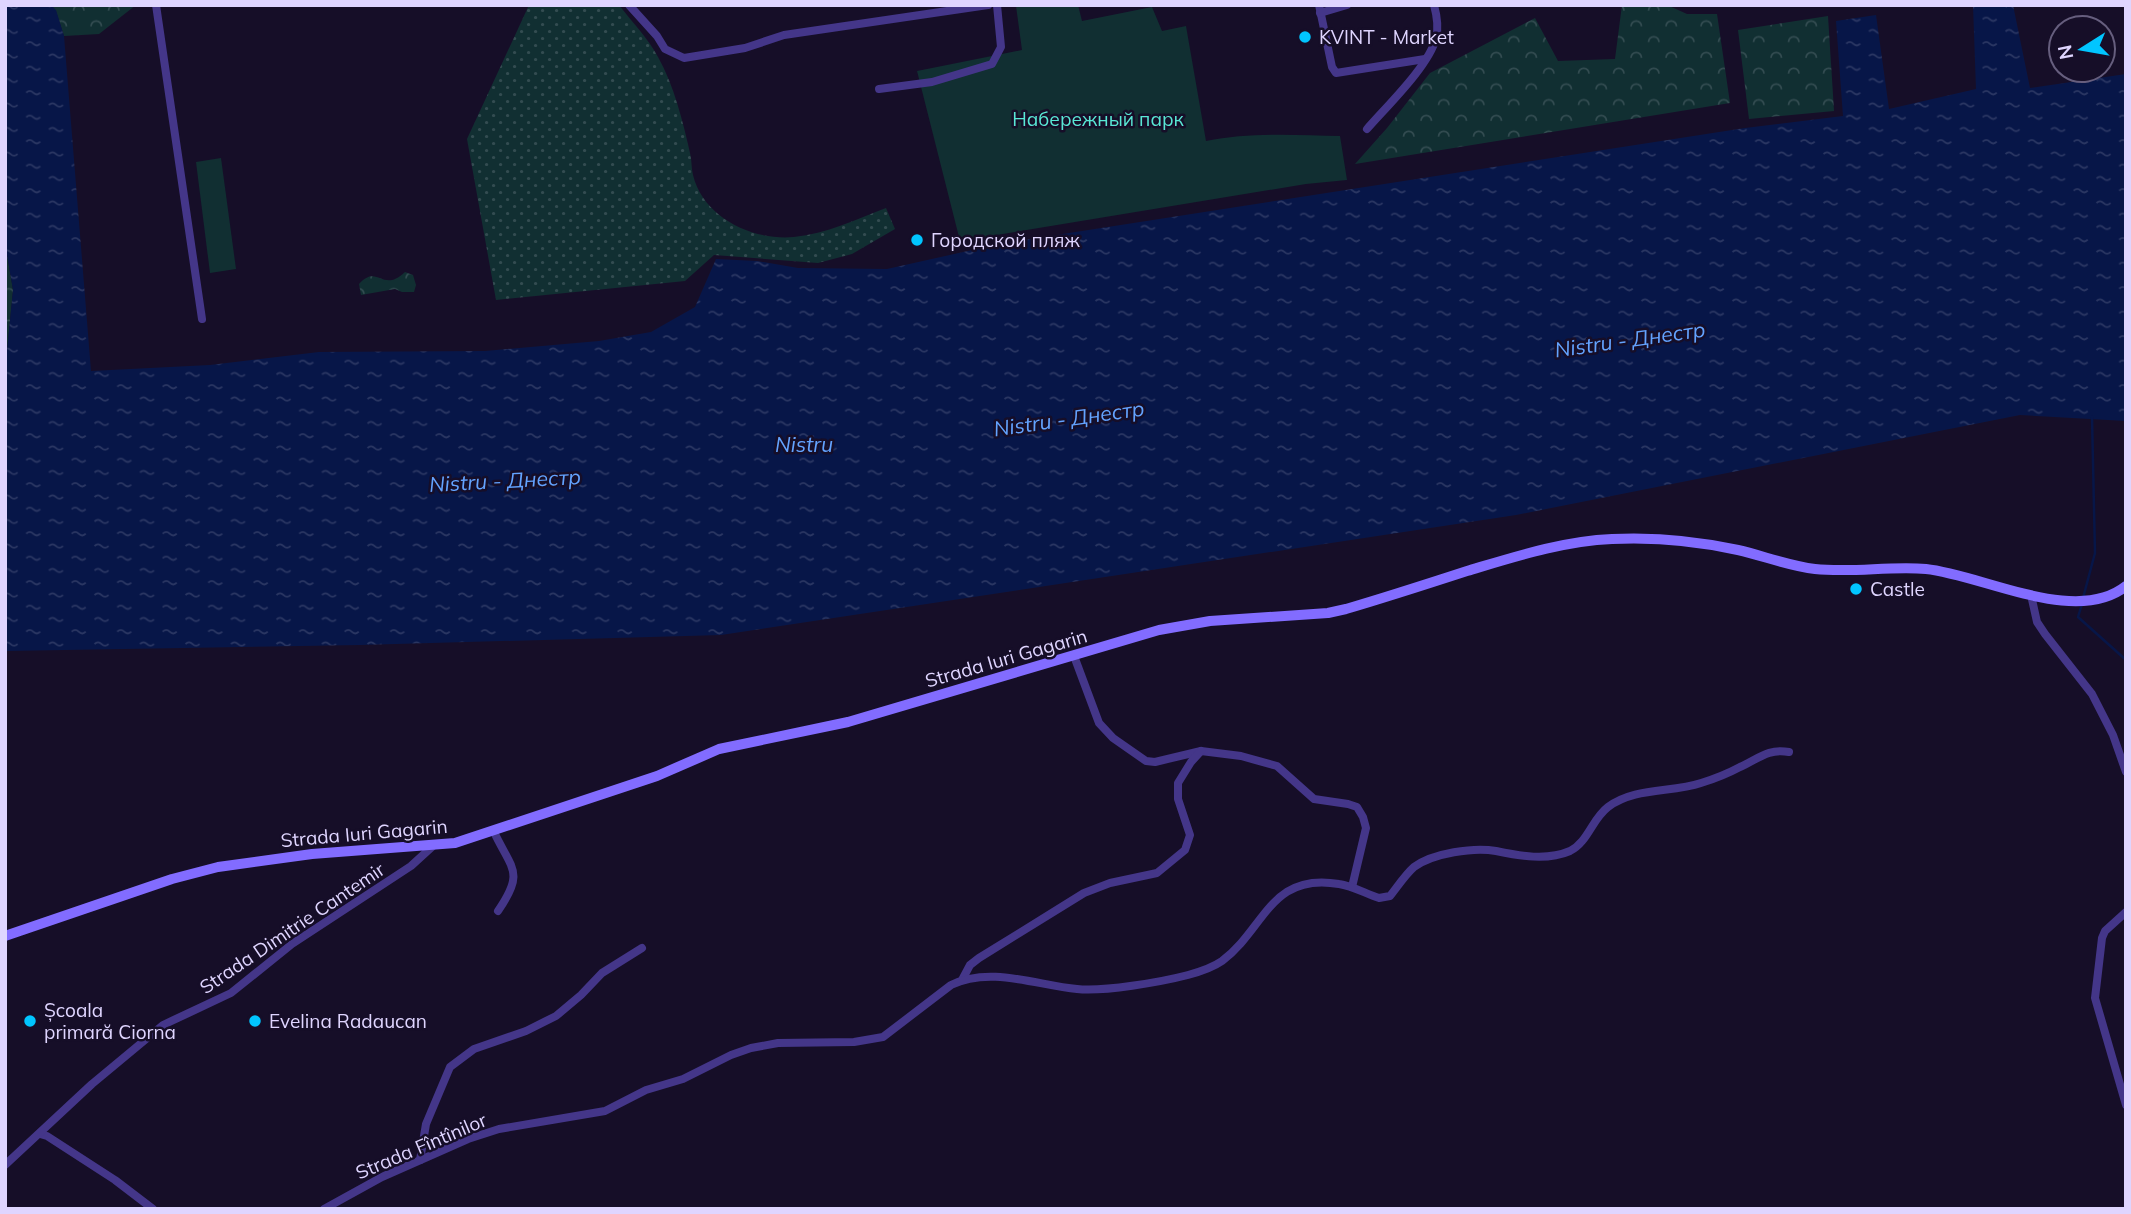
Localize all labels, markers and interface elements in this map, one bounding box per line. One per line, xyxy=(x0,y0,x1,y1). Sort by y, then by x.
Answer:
north arrow xyxy=(2047,14,2117,84)
place label: KVINT - Market xyxy=(1319,25,1454,49)
marker: KVINT - Market xyxy=(1297,29,1313,45)
text: N xyxy=(2052,43,2078,62)
park label: Набережный парк xyxy=(1012,107,1185,131)
place label: Городской пляж xyxy=(931,228,1081,252)
marker: Городской пляж xyxy=(909,232,925,248)
water label: Nistru - Днестр xyxy=(1553,316,1707,362)
water label: Nistru - Днестр xyxy=(992,395,1146,441)
water label: Nistru xyxy=(775,431,833,457)
water label: Nistru - Днестр xyxy=(428,463,582,497)
place label: Castle xyxy=(1870,577,1925,601)
marker: Castle xyxy=(1848,581,1864,597)
street label: Strada Iuri Gagarin xyxy=(922,623,1090,693)
street label: Strada Iuri Gagarin xyxy=(280,814,448,852)
street label: Strada Dimitrie Cantemir xyxy=(195,857,389,999)
place label: Școala primară Ciorna xyxy=(44,998,176,1044)
place label: Evelina Radaucan xyxy=(269,1009,427,1033)
marker: Școala primară Ciorna xyxy=(22,1013,38,1029)
marker: Evelina Radaucan xyxy=(247,1013,263,1029)
street label: Strada Fîntînilor xyxy=(352,1108,490,1184)

